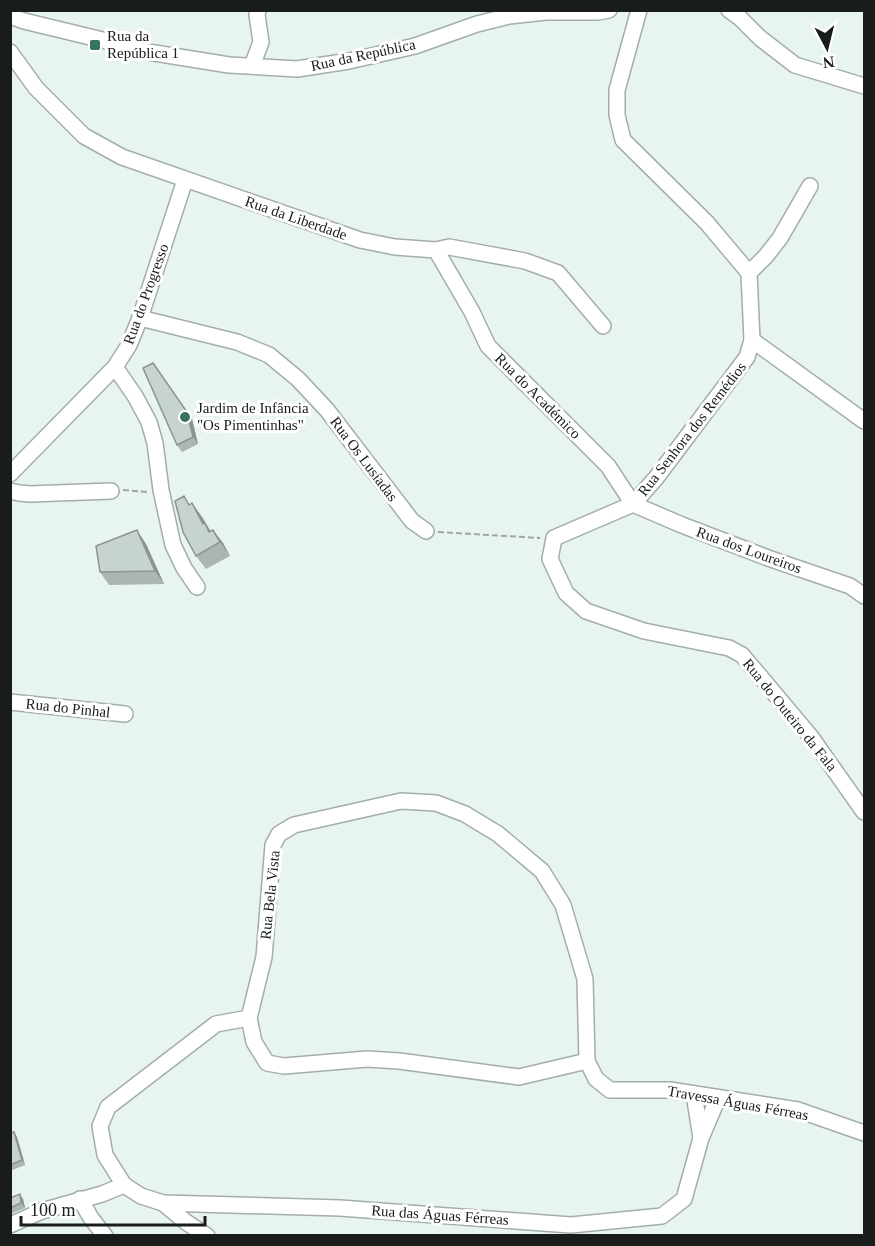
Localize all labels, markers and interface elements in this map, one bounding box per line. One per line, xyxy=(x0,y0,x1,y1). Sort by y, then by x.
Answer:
north arrow xyxy=(797,18,857,78)
place label: Rua da República 1 xyxy=(107,28,179,61)
street label: Rua da República xyxy=(309,36,417,74)
marker: Rua da República 1 xyxy=(88,38,102,52)
text: N xyxy=(822,53,836,72)
street label: Rua da Liberdade xyxy=(243,193,349,243)
street label: Rua do Progresso xyxy=(120,242,172,346)
street label: Rua do Académico xyxy=(492,350,584,442)
street label: Rua Senhora dos Remédios xyxy=(635,359,749,499)
place label: Jardim de Infância "Os Pimentinhas" xyxy=(197,400,309,433)
marker: Jardim de Infância "Os Pimentinhas" xyxy=(178,410,192,424)
street label: Rua Os Lusíadas xyxy=(327,414,401,505)
street label: Rua dos Loureiros xyxy=(694,524,804,577)
street label: Rua do Outeiro da Fala xyxy=(740,656,840,775)
street label: Rua do Pinhal xyxy=(25,696,111,720)
street label: Rua Bela Vista xyxy=(257,849,283,940)
street label: Travessa Águas Férreas xyxy=(666,1083,810,1123)
scale bar xyxy=(21,1189,206,1227)
text: 100 m xyxy=(30,1200,76,1220)
street label: Rua das Águas Férreas xyxy=(371,1202,509,1228)

